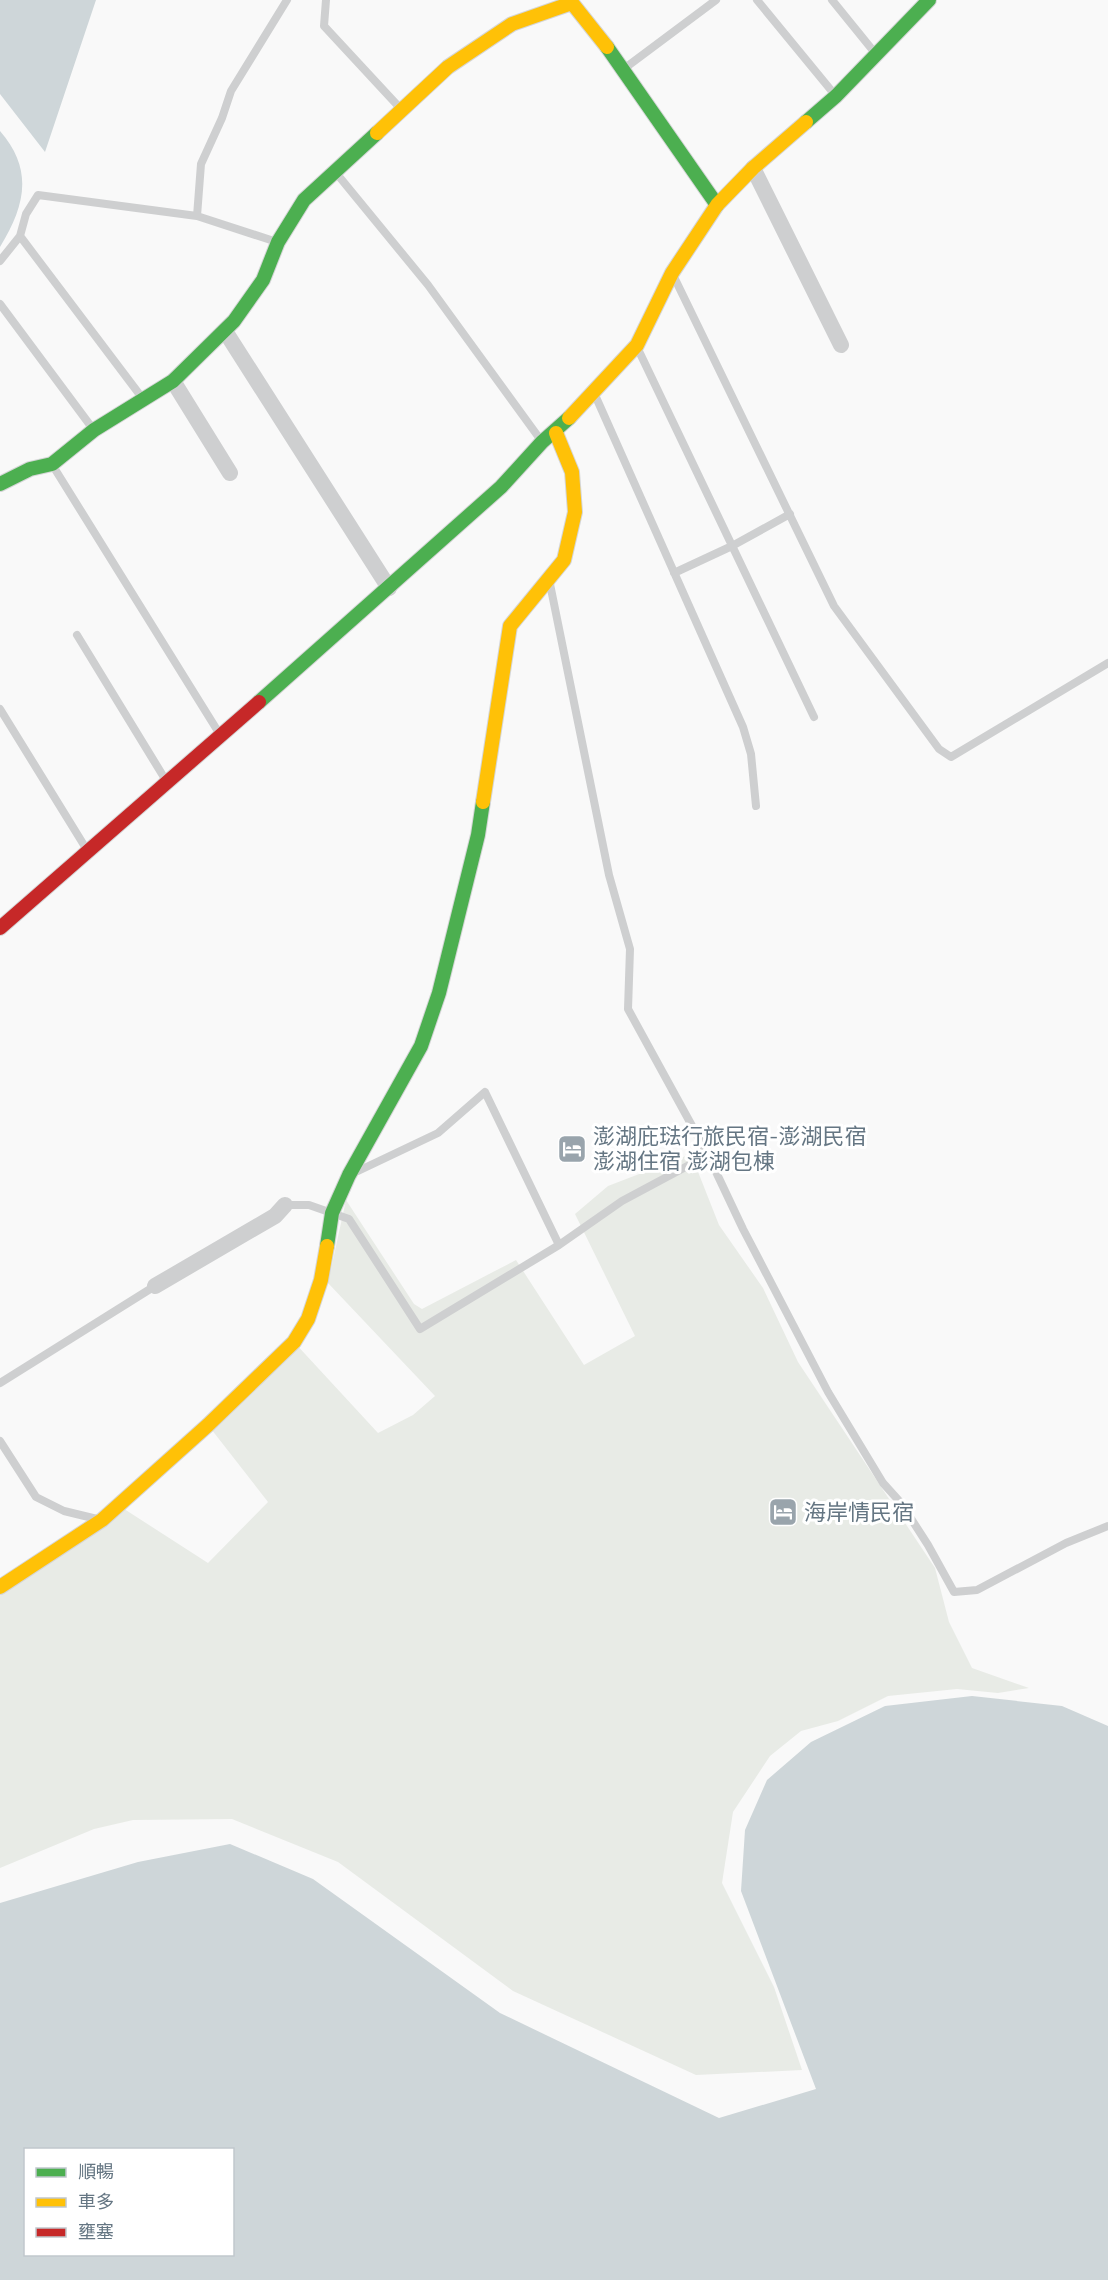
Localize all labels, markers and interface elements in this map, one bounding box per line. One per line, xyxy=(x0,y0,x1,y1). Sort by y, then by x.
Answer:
place label: 澎湖庇琺行旅民宿-澎湖民宿 澎湖住宿 澎湖包棟 xyxy=(593,1122,866,1175)
hotel icon: 澎湖庇琺行旅民宿-澎湖民宿 澎湖住宿 澎湖包棟 xyxy=(556,1133,588,1165)
hotel icon: 海岸情民宿 xyxy=(767,1496,799,1528)
place label: 海岸情民宿 xyxy=(804,1498,914,1526)
legend xyxy=(24,2148,234,2256)
text: 順暢 xyxy=(78,2160,114,2183)
text: 車多 xyxy=(78,2190,114,2213)
text: 壅塞 xyxy=(78,2220,114,2243)

